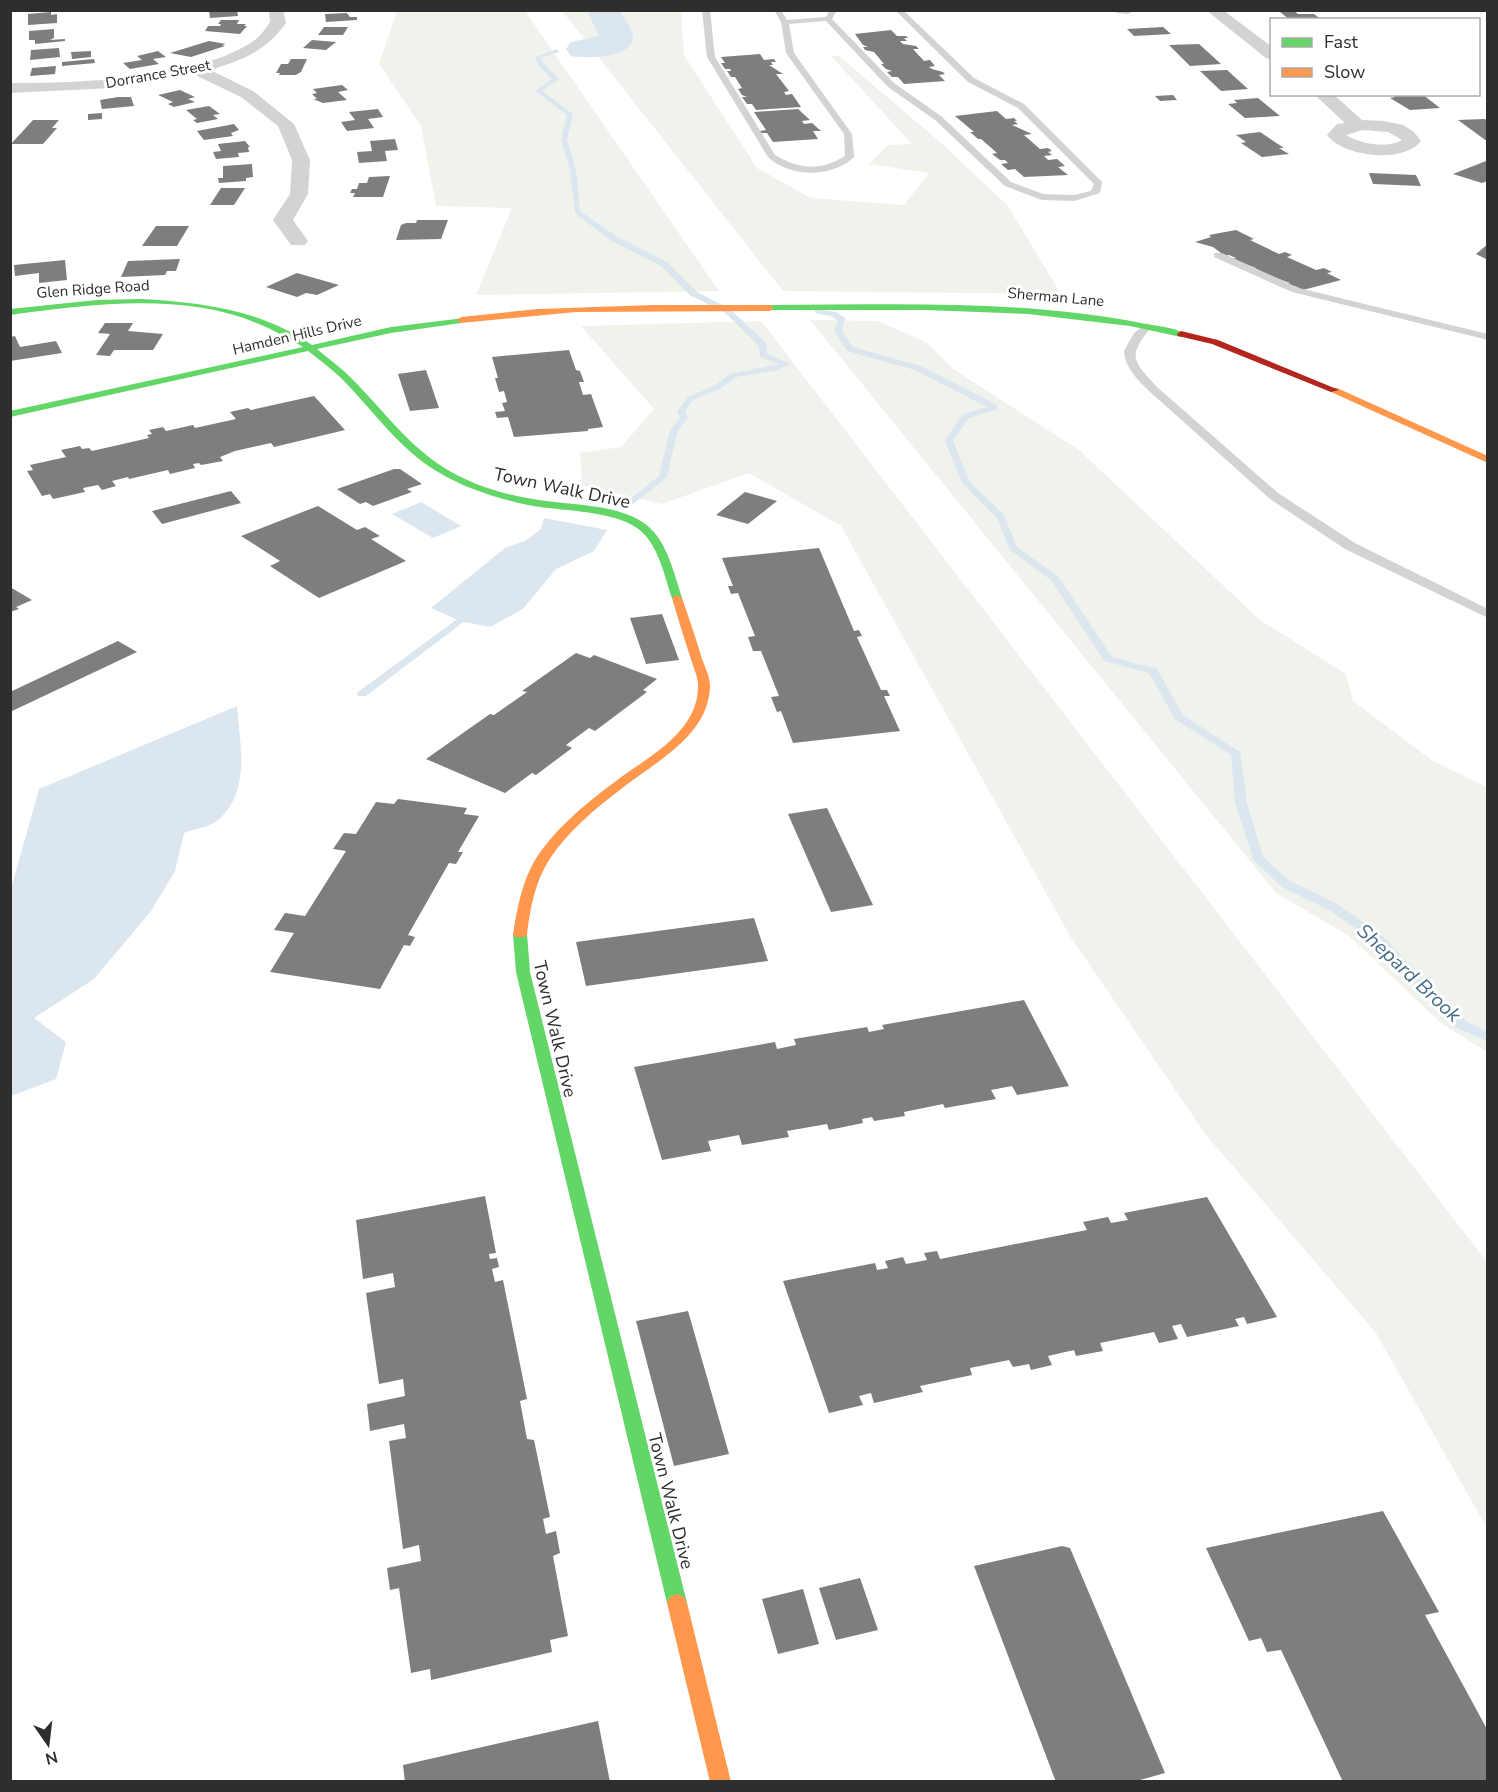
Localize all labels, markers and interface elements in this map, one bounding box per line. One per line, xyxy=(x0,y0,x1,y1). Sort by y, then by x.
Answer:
legend xyxy=(1270,18,1480,96)
text: Fast xyxy=(1324,30,1359,54)
street label: Dorrance Street xyxy=(104,55,213,93)
text: Slow xyxy=(1324,60,1365,84)
street label: Glen Ridge Road xyxy=(36,275,150,303)
street label: Sherman Lane xyxy=(1007,283,1105,311)
street label: Hamden Hills Drive xyxy=(231,310,363,360)
street label: Town Walk Drive xyxy=(491,462,633,514)
water label: Shepard Brook xyxy=(1351,918,1468,1029)
street label: Town Walk Drive xyxy=(528,958,582,1100)
street label: Town Walk Drive xyxy=(643,1431,699,1571)
north arrow xyxy=(18,1714,78,1774)
text: N xyxy=(43,1745,60,1770)

